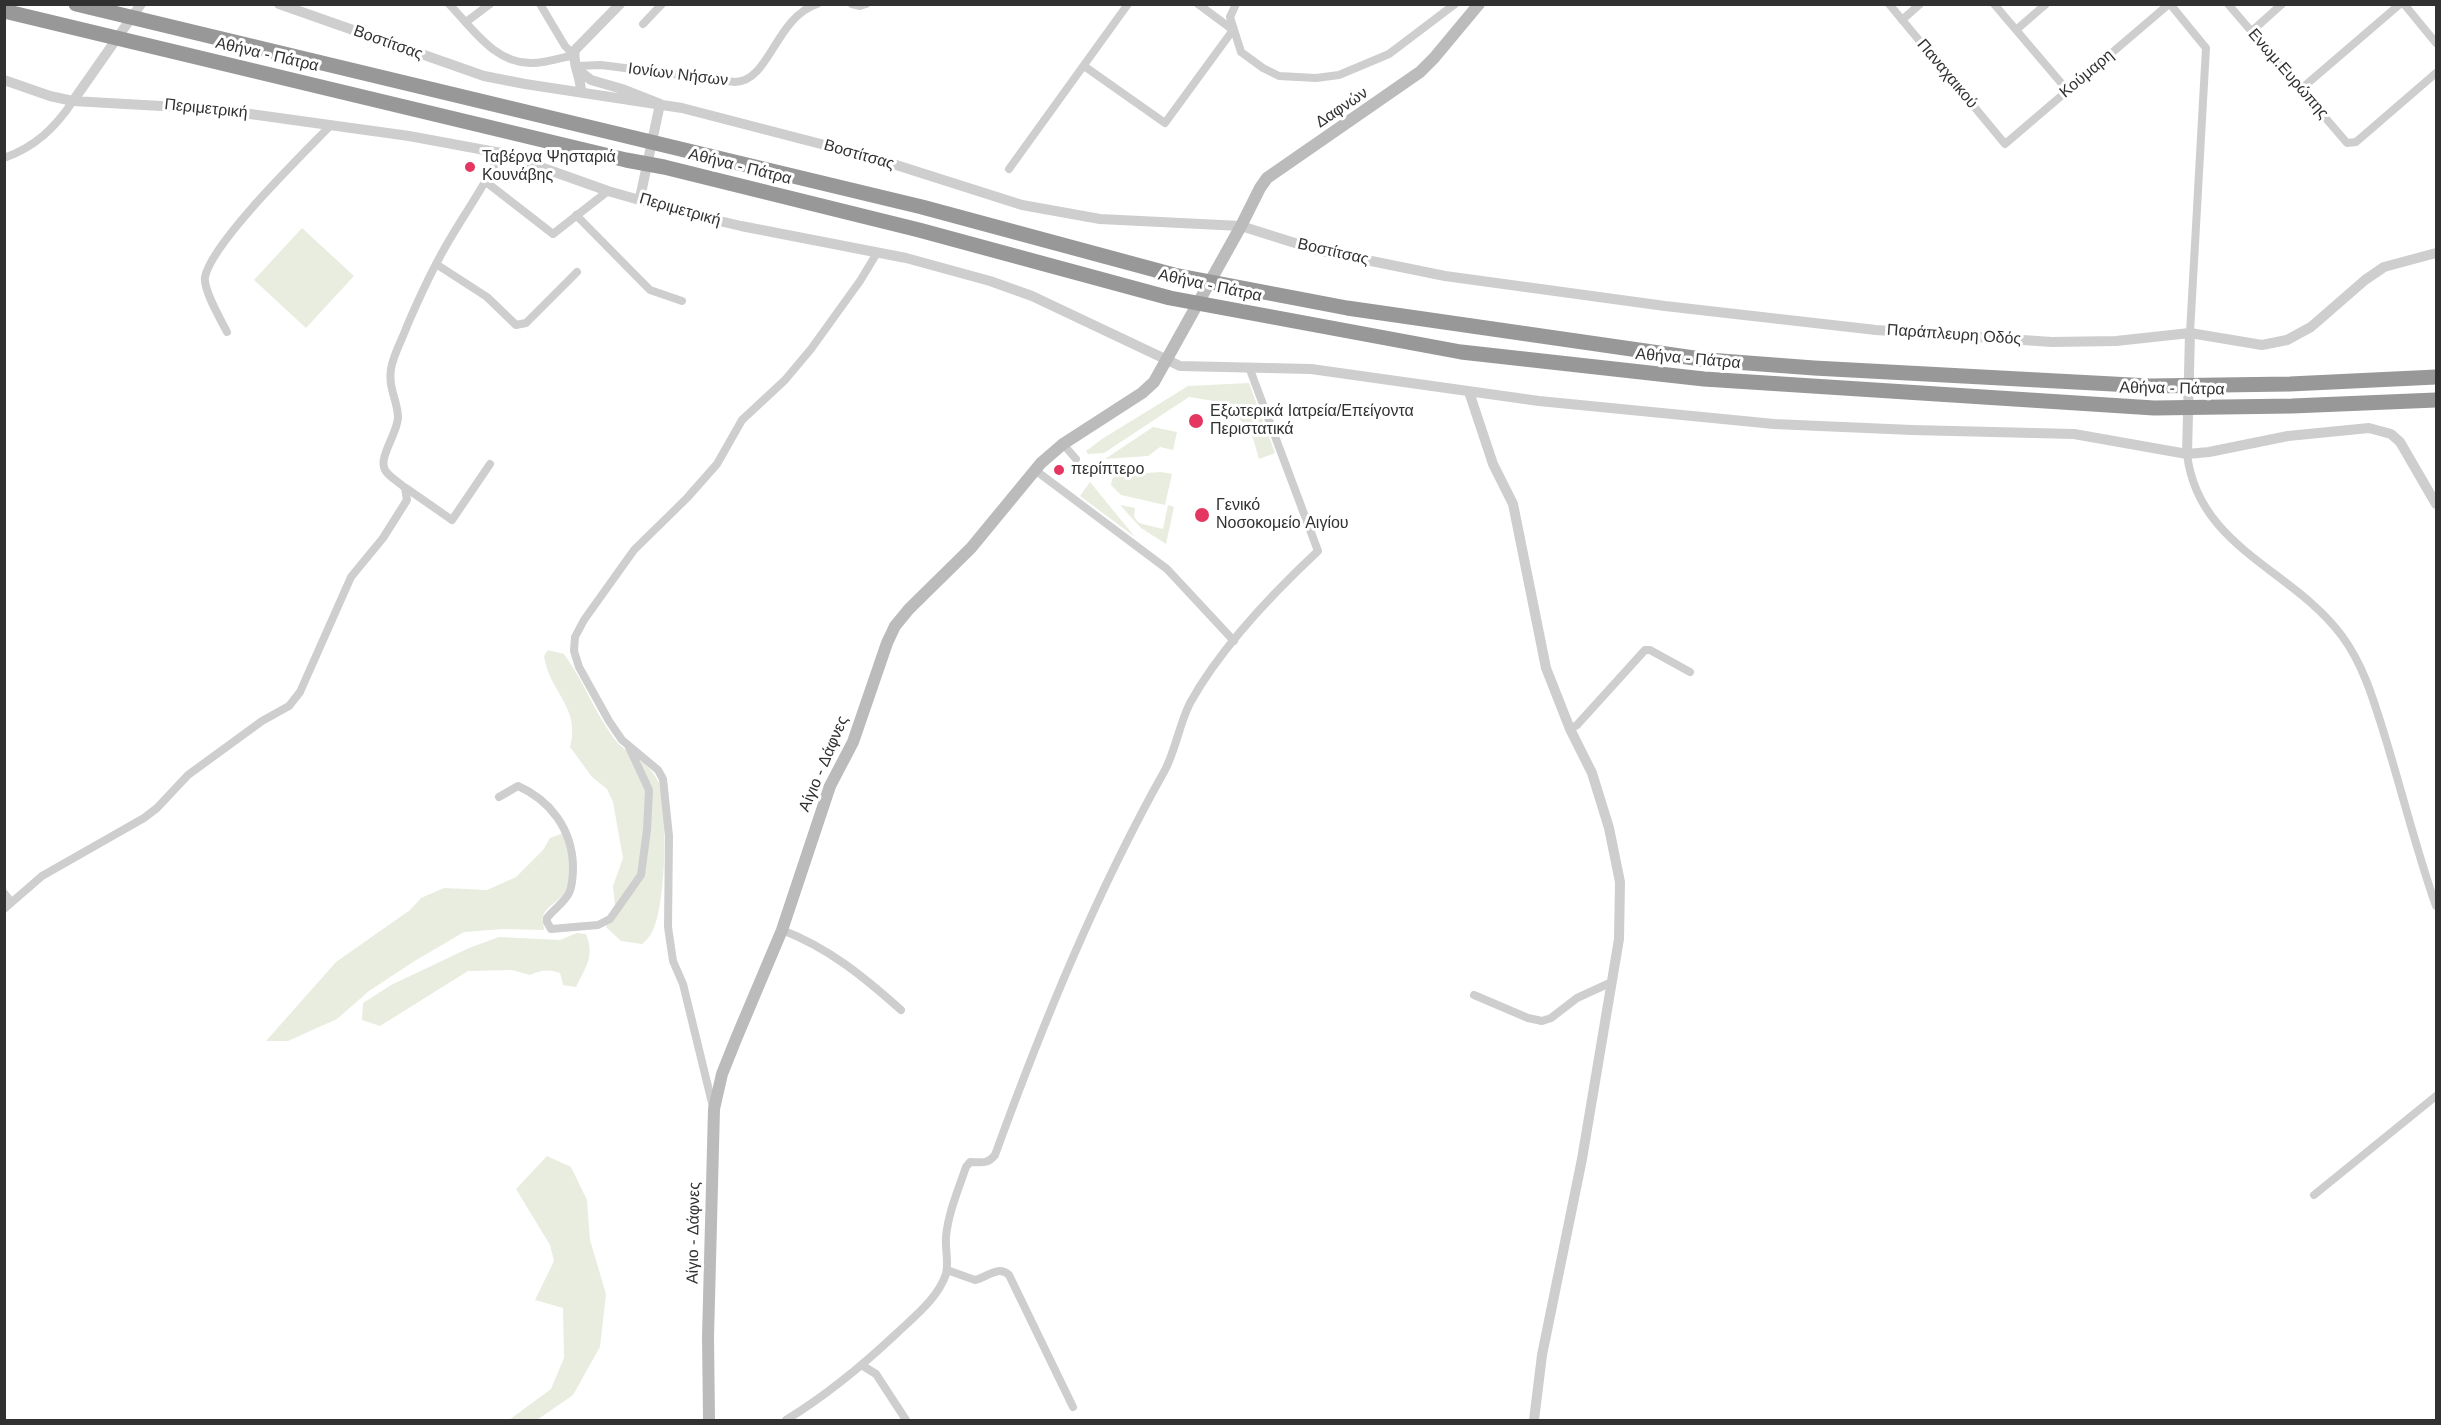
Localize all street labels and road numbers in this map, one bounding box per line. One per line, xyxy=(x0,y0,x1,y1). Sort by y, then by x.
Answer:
street label: Βοστίτσας xyxy=(351,22,425,64)
street label: Ενωμ.Ευρώπης xyxy=(2244,25,2332,123)
street label: Αθήνα - Πάτρα xyxy=(213,34,321,76)
street label: Παναχαικού xyxy=(1913,36,1981,112)
street label: Κούμαρη xyxy=(2056,46,2118,102)
street label: Ιονίων Νήσων xyxy=(627,59,729,91)
street label: Δαφνών xyxy=(1312,84,1372,132)
street label: Περιμετρική xyxy=(163,95,249,123)
street label: Βοστίτσας xyxy=(822,136,896,174)
street label: Αθήνα - Πάτρα xyxy=(687,145,793,189)
street label: Περιμετρική xyxy=(637,189,723,231)
street label: Βοστίτσας xyxy=(1296,235,1370,269)
street label: Αθήνα - Πάτρα xyxy=(1156,266,1264,306)
street label: Παράπλευρη Οδός xyxy=(1886,321,2022,349)
street label: Αθήνα - Πάτρα xyxy=(1635,345,1741,373)
street label: Αθήνα - Πάτρα xyxy=(2119,378,2225,400)
street label: Αίγιο - Δάφνες xyxy=(795,713,853,815)
street label: Αίγιο - Δάφνες xyxy=(684,1182,704,1284)

